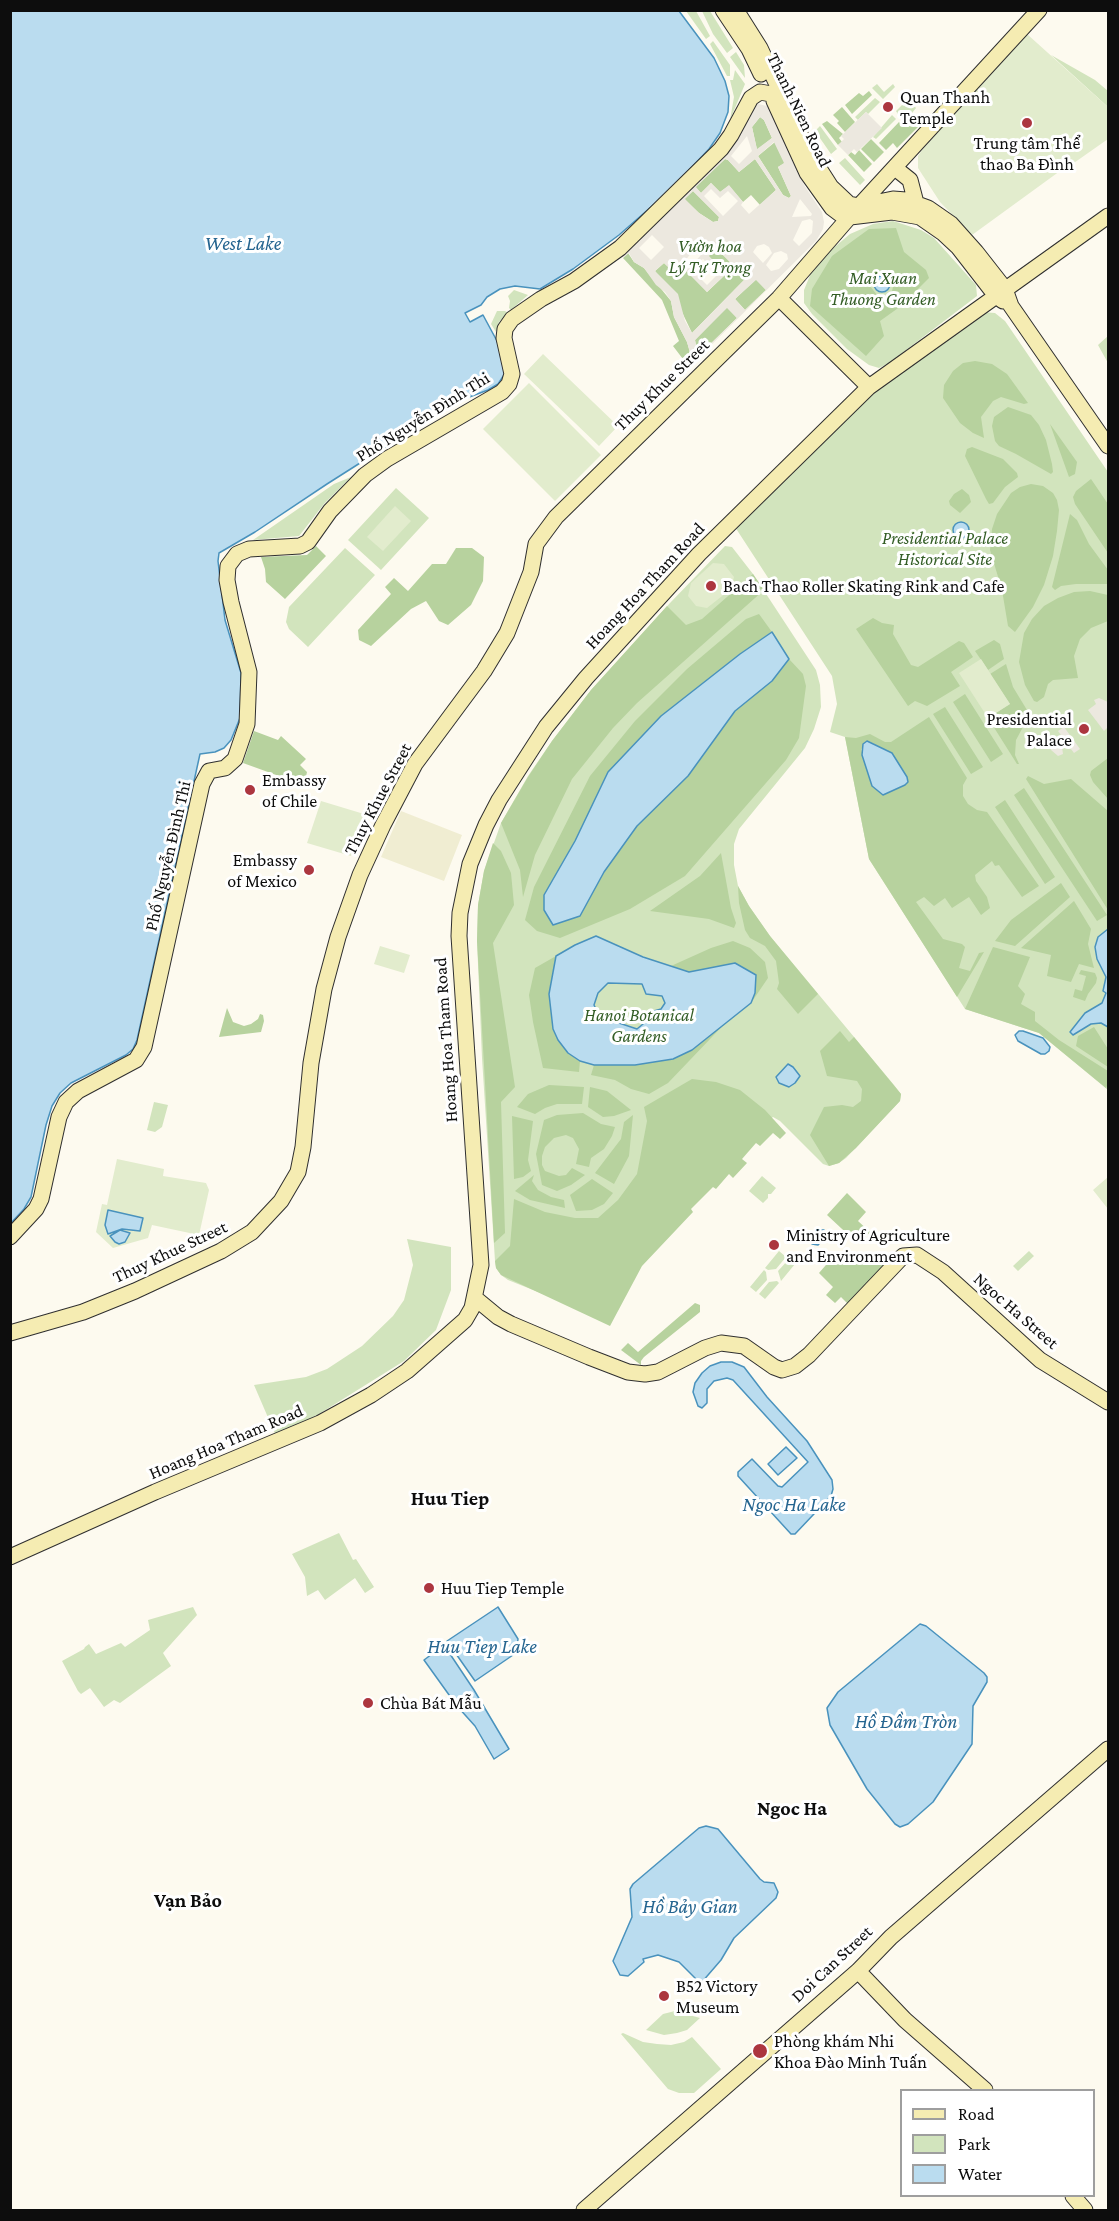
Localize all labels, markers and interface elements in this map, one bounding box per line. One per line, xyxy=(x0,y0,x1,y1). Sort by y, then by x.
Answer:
street label: Thanh Nien Road xyxy=(762,49,836,171)
place label: Quan Thanh Temple xyxy=(900,86,990,128)
marker: Quan Thanh Temple xyxy=(881,100,895,114)
marker: Trung tâm Thể thao Ba Đình xyxy=(1020,116,1034,130)
place label: Trung tâm Thể thao Ba Đình xyxy=(974,132,1080,174)
water label: West Lake xyxy=(205,232,281,256)
park label: Vườn hoa Lý Tự Trọng xyxy=(669,235,751,278)
park label: Mai Xuan Thuong Garden xyxy=(830,267,936,310)
street label: Thuy Khue Street xyxy=(610,334,714,436)
street label: Phố Nguyễn Đình Thi xyxy=(352,367,494,467)
street label: Hoang Hoa Tham Road xyxy=(581,518,709,654)
park label: Presidential Palace Historical Site xyxy=(882,527,1008,570)
place label: Bach Thao Roller Skating Rink and Cafe xyxy=(723,575,1004,597)
marker: Bach Thao Roller Skating Rink and Cafe xyxy=(704,579,718,593)
place label: Presidential Palace xyxy=(986,708,1072,750)
marker: Presidential Palace xyxy=(1077,722,1091,736)
street label: Thuy Khue Street xyxy=(339,739,417,859)
place label: Embassy of Chile xyxy=(262,769,326,812)
street label: Phố Nguyễn Đình Thi xyxy=(140,779,196,933)
marker: Embassy of Chile xyxy=(243,783,257,797)
place label: Embassy of Mexico xyxy=(227,849,297,892)
marker: Embassy of Mexico xyxy=(302,863,316,877)
street label: Hoang Hoa Tham Road xyxy=(429,957,463,1123)
park label: Hanoi Botanical Gardens xyxy=(584,1004,694,1046)
street label: Thuy Khue Street xyxy=(109,1216,231,1288)
place label: Ministry of Agriculture and Environment xyxy=(786,1224,950,1266)
marker: Ministry of Agriculture and Environment xyxy=(767,1238,781,1252)
street label: Ngoc Ha Street xyxy=(969,1268,1063,1354)
street label: Hoang Hoa Tham Road xyxy=(146,1400,306,1484)
district label: Huu Tiep xyxy=(411,1487,489,1511)
water label: Ngoc Ha Lake xyxy=(742,1493,846,1517)
place label: Huu Tiep Temple xyxy=(441,1577,564,1599)
marker: Huu Tiep Temple xyxy=(422,1581,436,1595)
water label: Huu Tiep Lake xyxy=(427,1635,537,1659)
place label: Chùa Bát Mẫu xyxy=(380,1692,482,1714)
marker: Chùa Bát Mẫu xyxy=(361,1696,375,1710)
water label: Hồ Đầm Tròn xyxy=(855,1710,957,1734)
district label: Ngoc Ha xyxy=(757,1797,827,1821)
district label: Vạn Bảo xyxy=(154,1889,222,1913)
water label: Hồ Bảy Gian xyxy=(642,1895,738,1919)
street label: Doi Can Street xyxy=(787,1921,877,2007)
place label: B52 Victory Museum xyxy=(676,1975,758,2018)
marker: B52 Victory Museum xyxy=(657,1989,671,2003)
place label: Phòng khám Nhi Khoa Đào Minh Tuấn xyxy=(774,2030,927,2072)
marker: Phòng khám Nhi Khoa Đào Minh Tuấn xyxy=(751,2042,769,2060)
legend xyxy=(900,2089,1095,2197)
text: Road xyxy=(958,2104,995,2124)
text: Park xyxy=(958,2134,990,2154)
text: Water xyxy=(958,2164,1002,2184)

